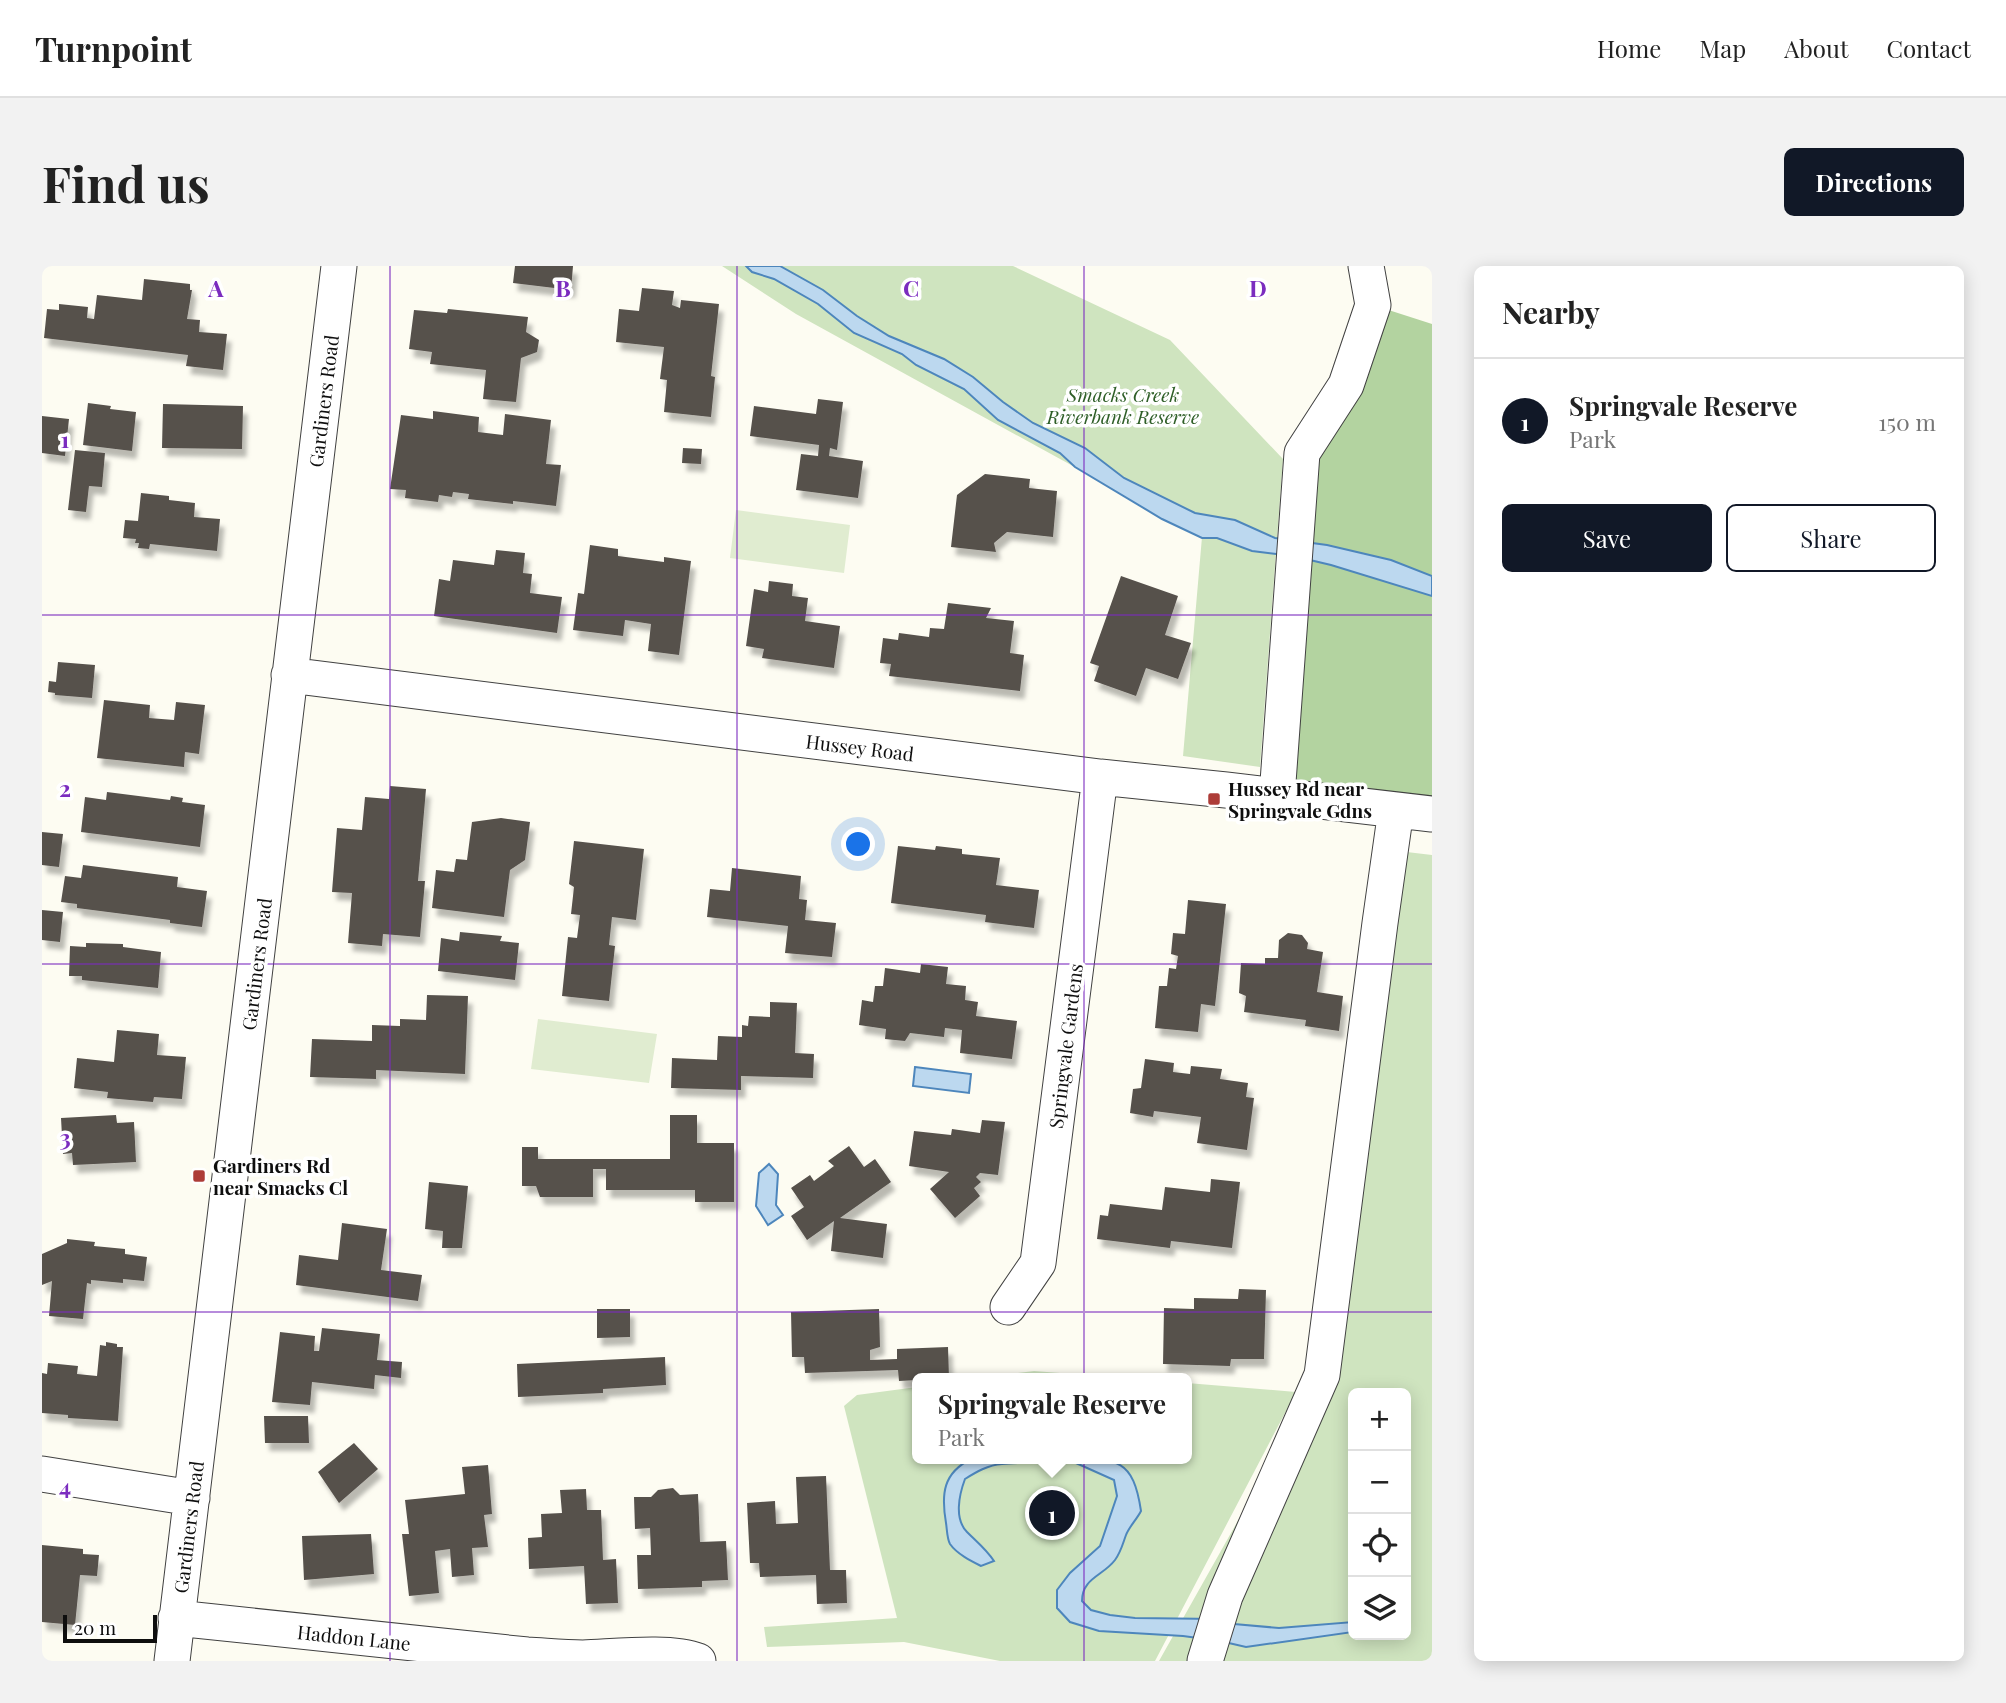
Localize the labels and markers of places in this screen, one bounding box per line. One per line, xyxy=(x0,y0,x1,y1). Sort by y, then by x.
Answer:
place label: Hussey Rd near Springvale Gdns xyxy=(1228,775,1372,823)
marker: Hussey Rd near Springvale Gdns xyxy=(1206,791,1222,807)
place label: Gardiners Rd near Smacks Cl xyxy=(213,1152,348,1200)
marker: Gardiners Rd near Smacks Cl xyxy=(191,1168,207,1184)
pin: 1 xyxy=(1029,1487,1075,1539)

